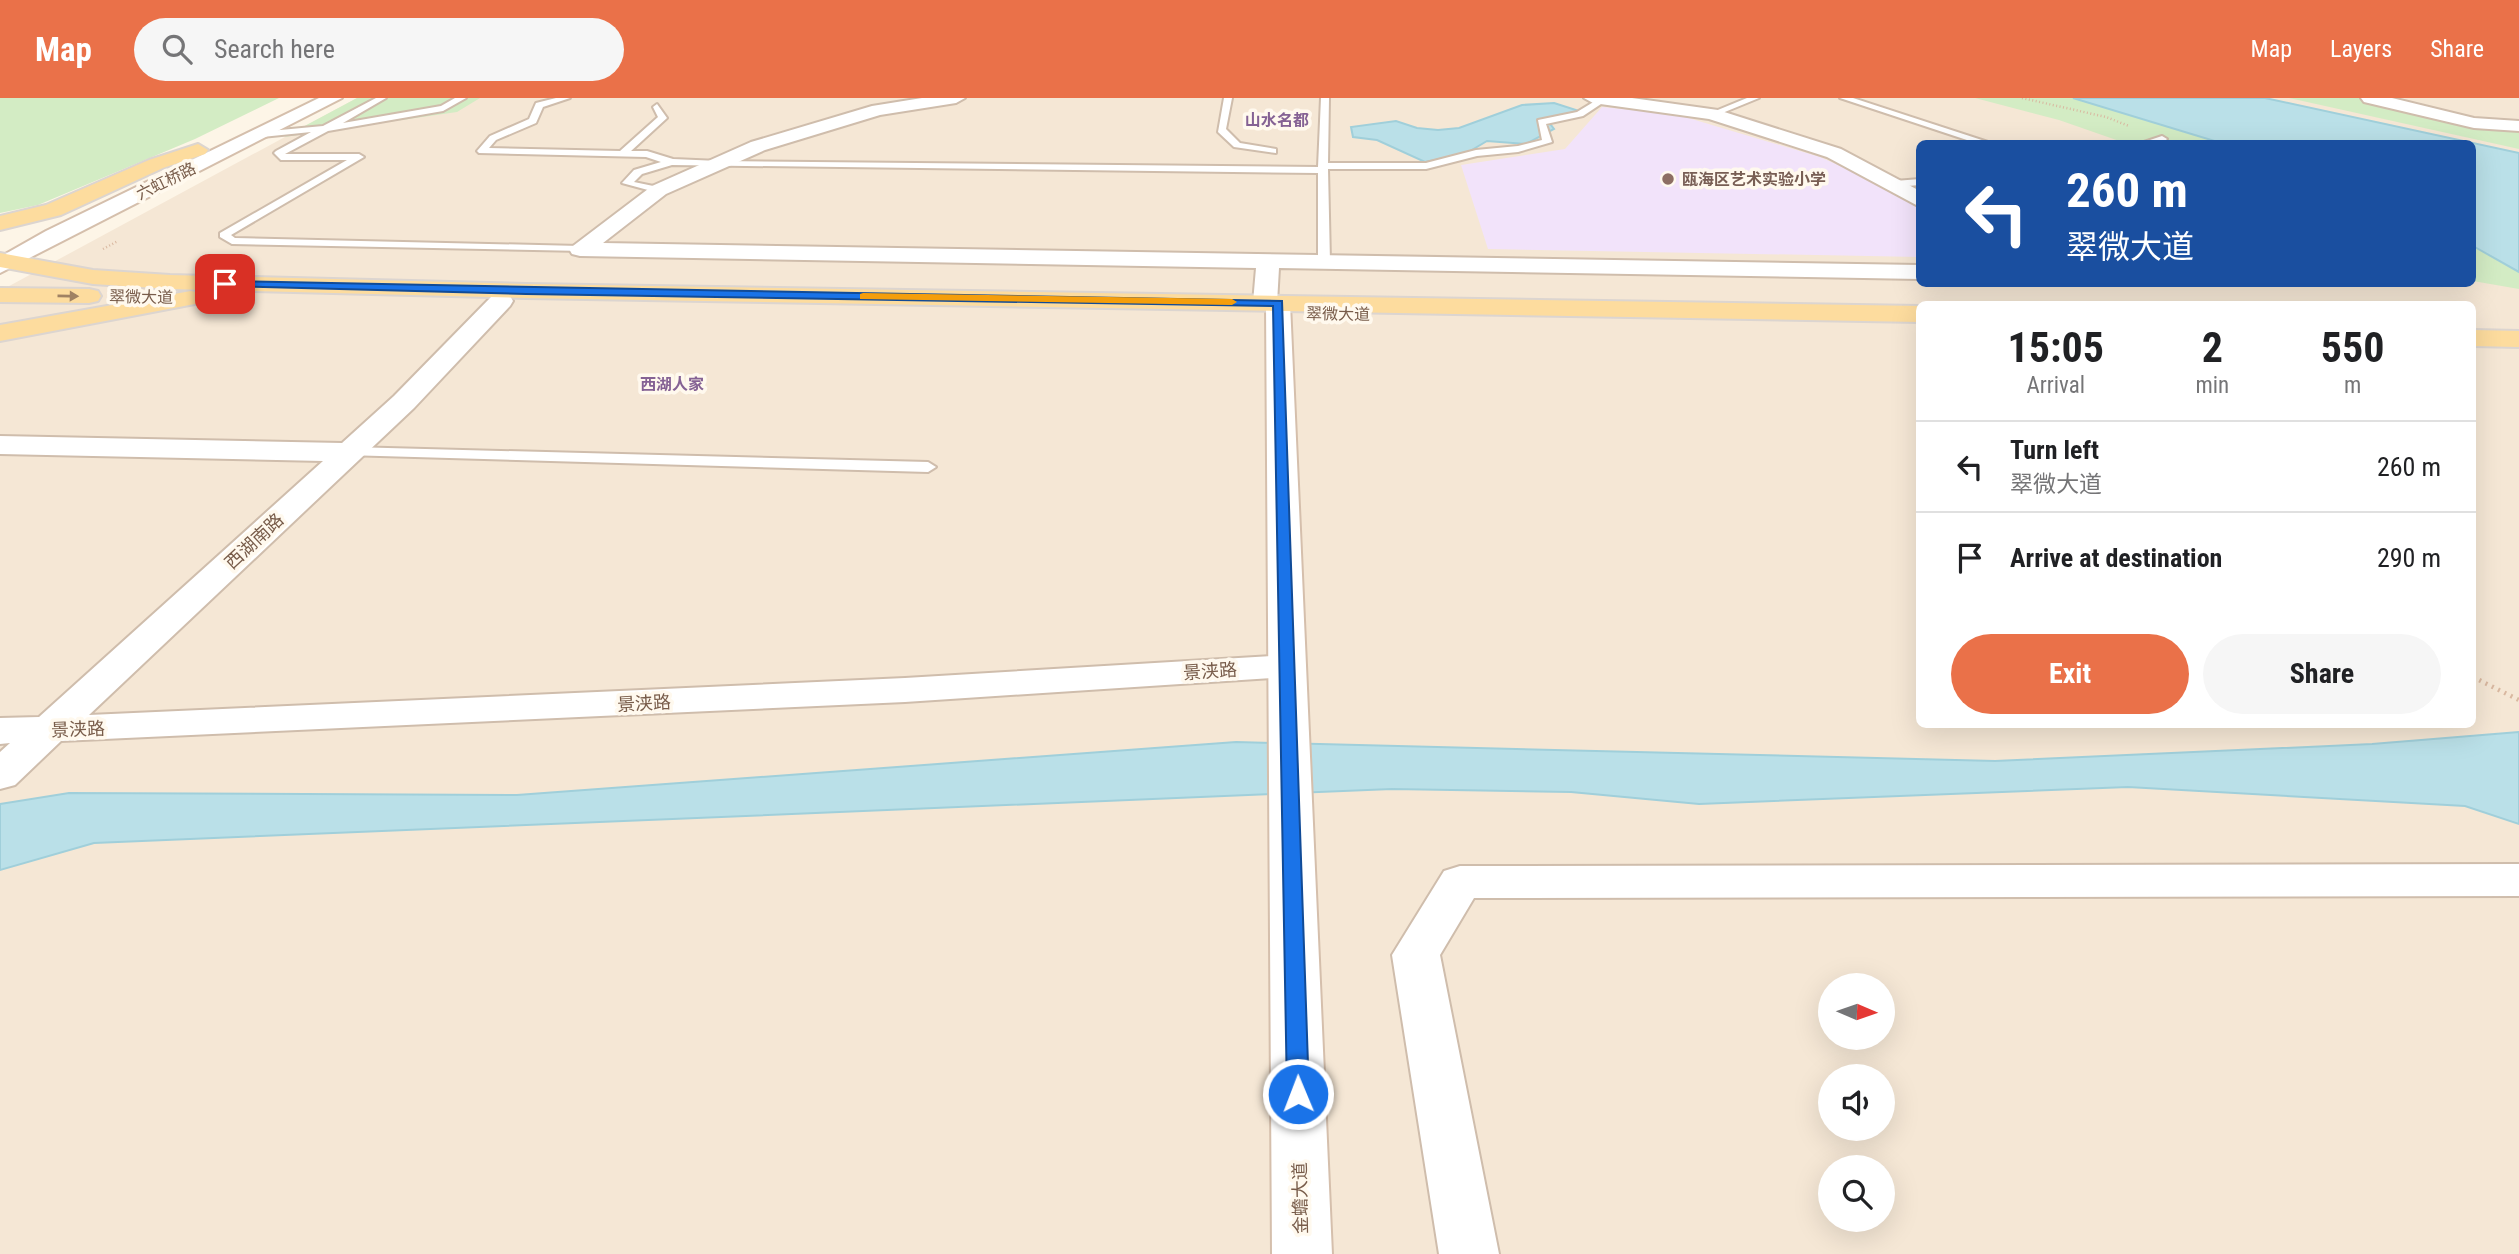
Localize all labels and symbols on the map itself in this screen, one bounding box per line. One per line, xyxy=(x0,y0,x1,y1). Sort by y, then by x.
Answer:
district label: 山水名都 xyxy=(1245,111,1309,130)
street label: 六虹桥路 xyxy=(133,158,199,204)
place label: 瓯海区艺术实验小学 xyxy=(1682,170,1826,189)
marker: 瓯海区艺术实验小学 xyxy=(1660,171,1676,187)
pin xyxy=(195,254,255,314)
street label: 翠微大道 xyxy=(109,287,173,307)
one-way arrow xyxy=(57,290,79,302)
street label: 翠微大道 xyxy=(1306,304,1370,324)
district label: 西湖人家 xyxy=(640,375,704,394)
street label: 西湖南路 xyxy=(221,509,287,573)
street label: 景浃路 xyxy=(1182,659,1238,683)
street label: 景浃路 xyxy=(616,691,672,715)
street label: 景浃路 xyxy=(51,718,105,740)
north arrow xyxy=(1818,973,1895,1050)
position arrow xyxy=(1261,1057,1335,1131)
street label: 金蟾大道 xyxy=(1289,1162,1311,1234)

